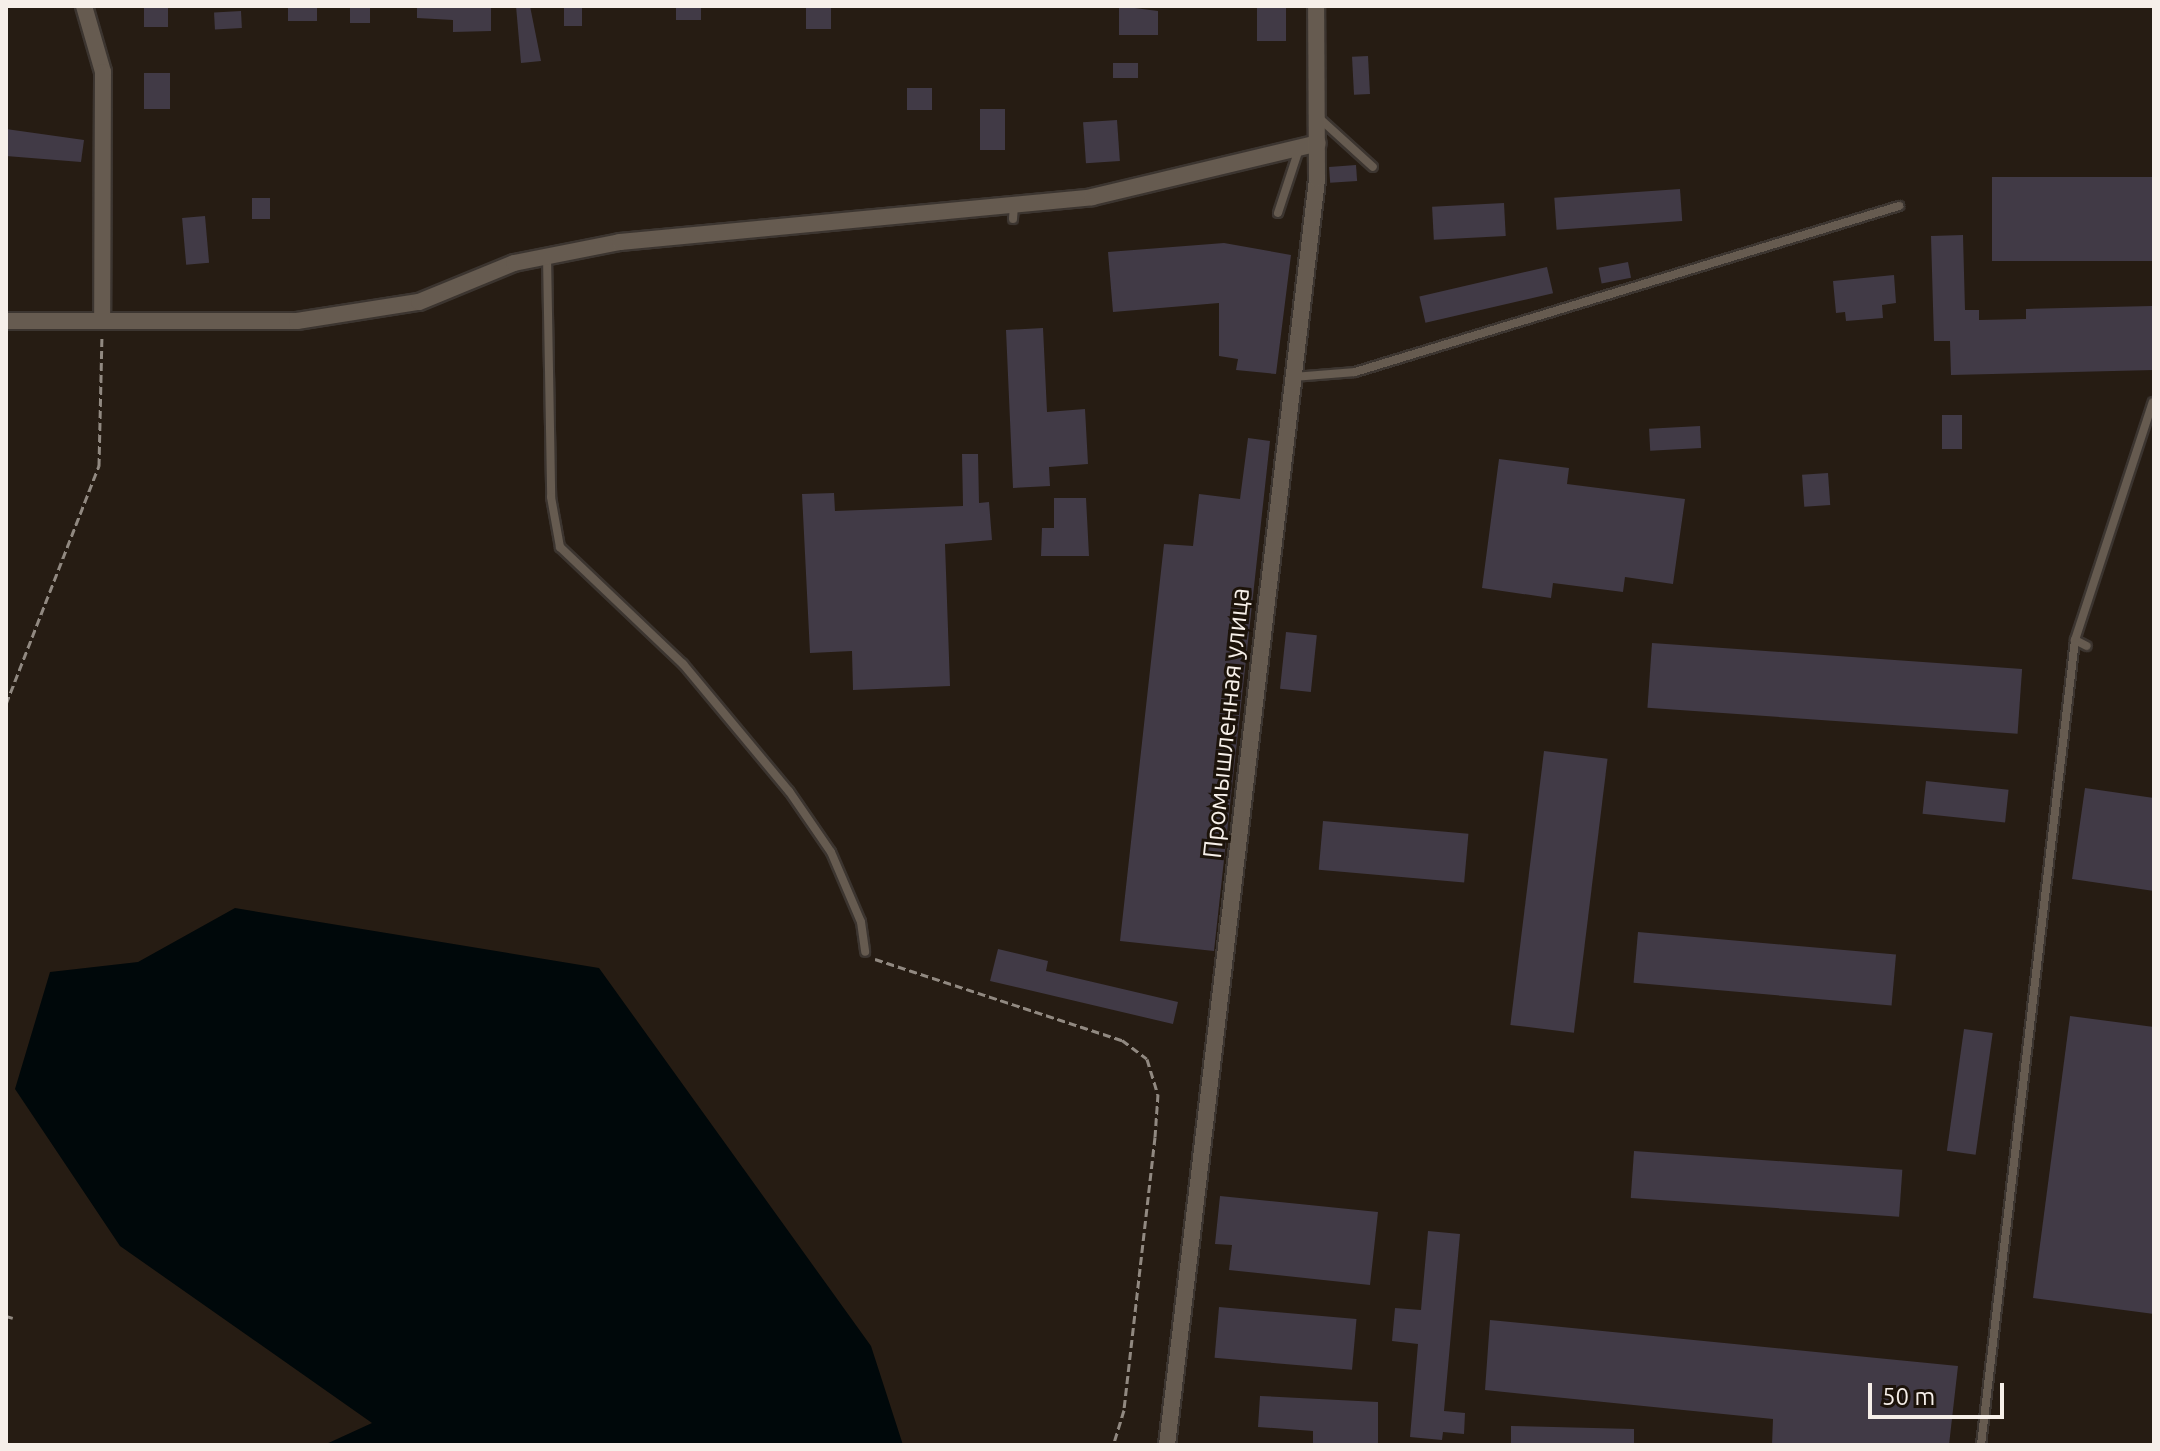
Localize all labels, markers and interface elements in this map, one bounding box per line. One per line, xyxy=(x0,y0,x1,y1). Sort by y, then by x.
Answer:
street label: Промышленная улица xyxy=(1196,586,1256,860)
scale bar xyxy=(1872,1367,2008,1417)
text: 50 m xyxy=(1882,1383,1935,1410)

